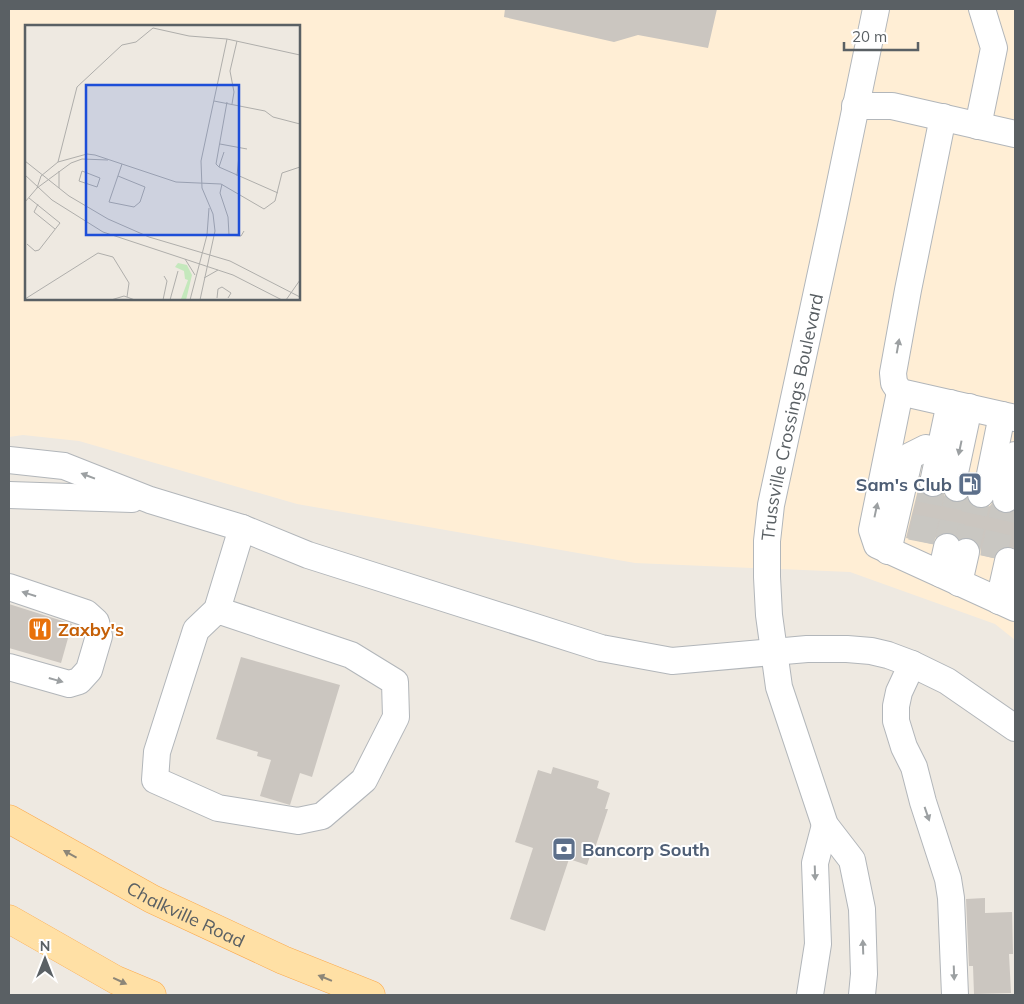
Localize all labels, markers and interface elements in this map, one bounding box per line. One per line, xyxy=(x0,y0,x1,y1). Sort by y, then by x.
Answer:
scale bar xyxy=(844,20,918,52)
inset map xyxy=(25,25,300,300)
text: 20 m xyxy=(852,27,887,46)
street label: Trussville Crossings Boulevard xyxy=(756,291,828,542)
one-way arrow xyxy=(894,337,902,353)
one-way arrow xyxy=(956,440,964,456)
fuel station icon: Sam's Club xyxy=(957,471,983,497)
one-way arrow xyxy=(81,472,96,479)
place label: Sam's Club xyxy=(856,473,952,496)
one-way arrow xyxy=(872,502,880,517)
one-way arrow xyxy=(22,590,37,597)
restaurant icon: Zaxby's xyxy=(27,616,53,642)
place label: Zaxby's xyxy=(58,618,124,641)
one-way arrow xyxy=(48,677,63,685)
one-way arrow xyxy=(923,807,931,822)
bank icon: Bancorp South xyxy=(551,836,577,862)
place label: Bancorp South xyxy=(582,838,710,861)
one-way arrow xyxy=(63,849,77,858)
one-way arrow xyxy=(812,865,820,881)
street label: Chalkville Road xyxy=(123,876,249,952)
north arrow xyxy=(20,934,70,984)
text: N xyxy=(40,937,50,955)
one-way arrow xyxy=(859,938,867,954)
one-way arrow xyxy=(951,965,959,981)
one-way arrow xyxy=(318,973,332,981)
one-way arrow xyxy=(113,977,127,985)

